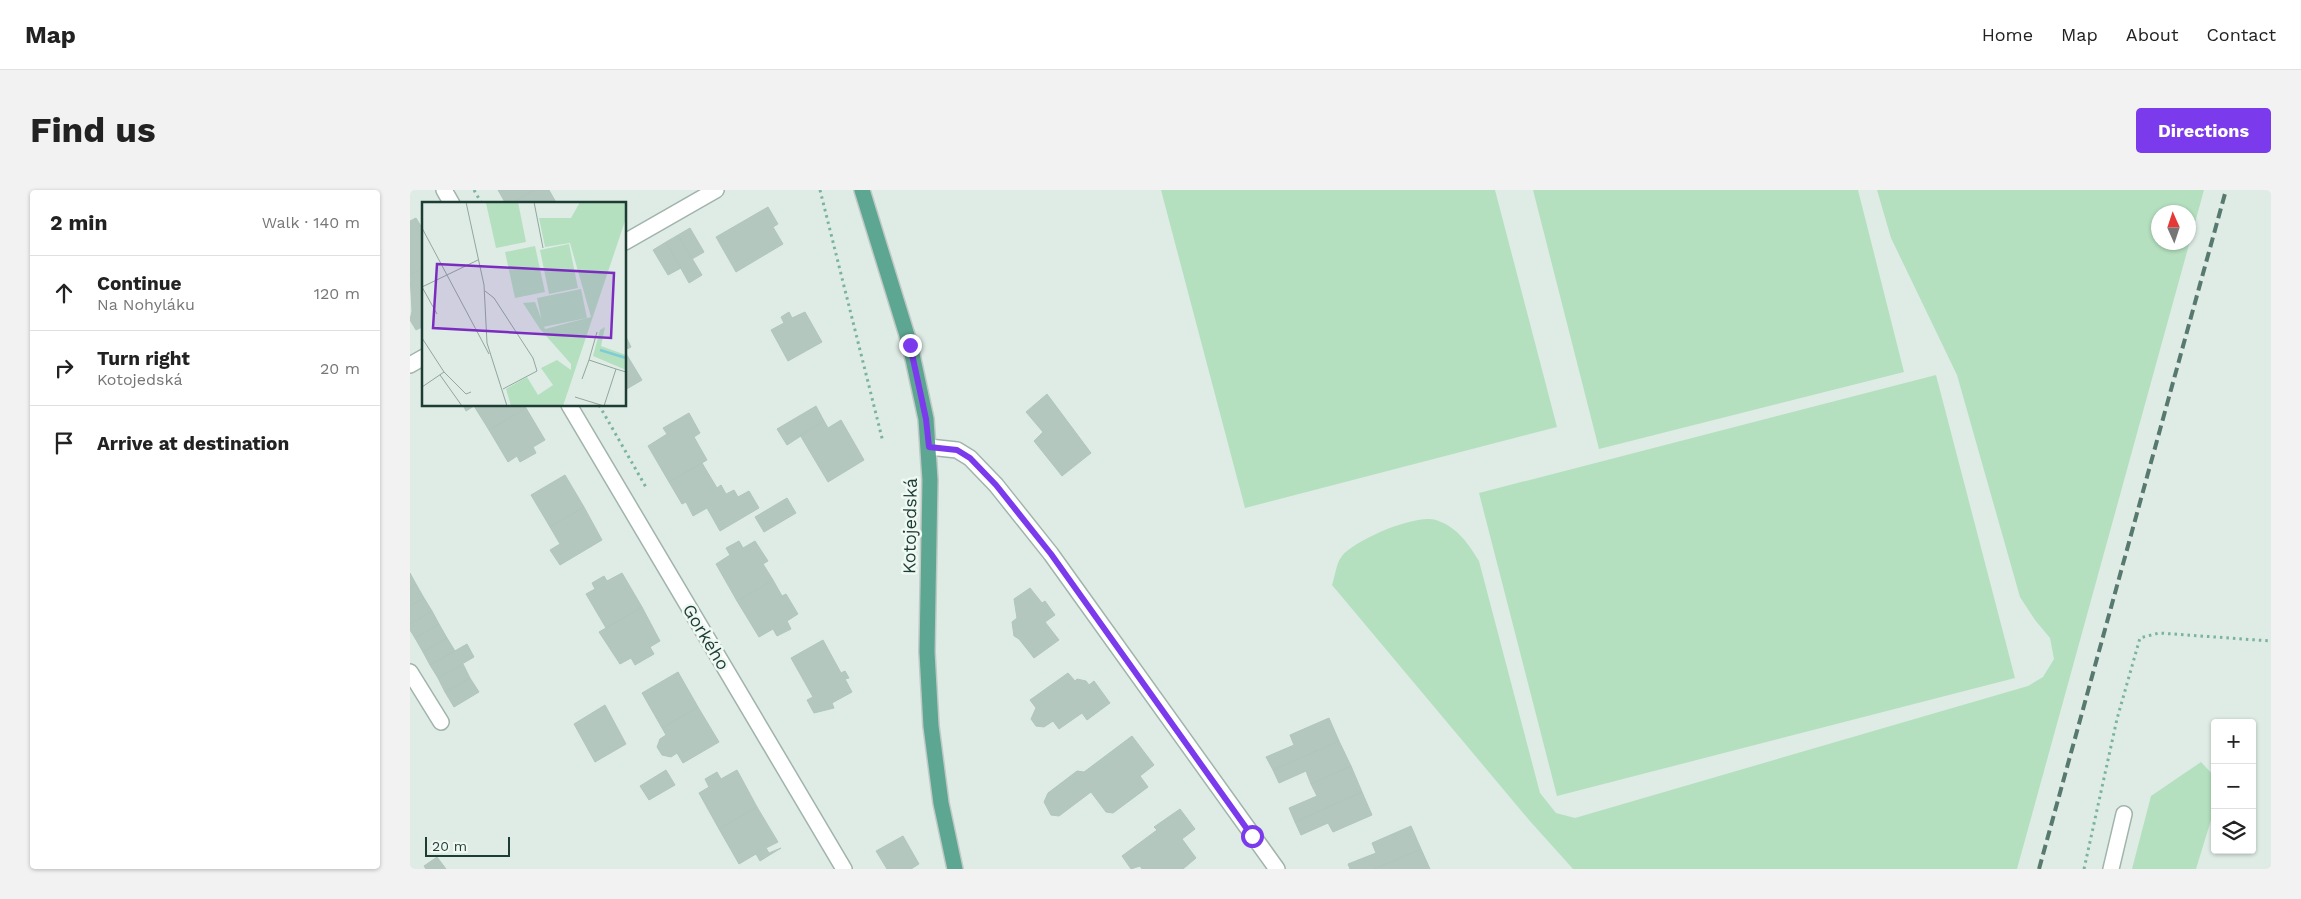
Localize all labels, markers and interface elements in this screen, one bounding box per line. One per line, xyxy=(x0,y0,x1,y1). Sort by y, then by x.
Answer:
text: Map xyxy=(25,21,76,49)
text: Home xyxy=(1982,24,2033,45)
text: Map xyxy=(2061,24,2098,45)
text: About xyxy=(2126,24,2178,45)
text: Contact xyxy=(2206,24,2276,45)
button: Directions xyxy=(2136,108,2271,153)
text: Find us xyxy=(30,109,156,151)
inset map xyxy=(422,202,626,406)
north arrow xyxy=(2151,205,2196,250)
text: 2 min xyxy=(50,210,107,235)
text: Walk · 140 m xyxy=(262,213,360,232)
text: Continue xyxy=(97,272,181,295)
icon: ahead xyxy=(50,279,78,307)
text: 120 m xyxy=(314,284,360,303)
text: Na Nohyláku xyxy=(97,295,195,314)
route end xyxy=(899,334,922,357)
text: Turn right xyxy=(97,347,190,370)
icon: right xyxy=(50,354,78,382)
text: 20 m xyxy=(320,359,360,378)
text: Kotojedská xyxy=(97,370,183,389)
icon: arrive xyxy=(50,429,78,457)
text: Arrive at destination xyxy=(97,432,289,455)
street label: Kotojedská xyxy=(898,478,921,574)
street label: Gorkého xyxy=(679,600,734,674)
map controls xyxy=(2211,719,2256,854)
button: + xyxy=(2211,719,2256,764)
button: − xyxy=(2211,764,2256,809)
button: layers xyxy=(2211,809,2256,854)
route start xyxy=(1241,825,1264,848)
scale bar xyxy=(425,834,510,857)
text: 20 m xyxy=(432,838,467,854)

